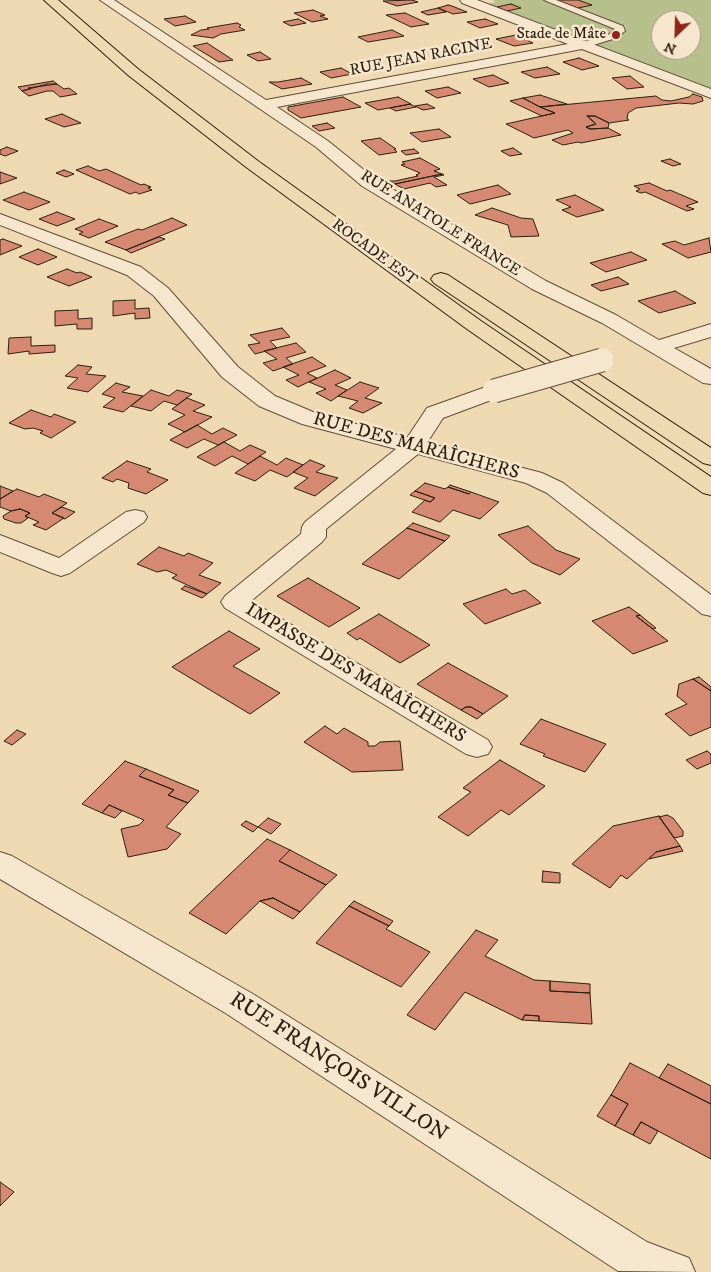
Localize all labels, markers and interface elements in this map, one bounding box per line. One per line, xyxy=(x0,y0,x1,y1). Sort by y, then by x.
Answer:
north arrow xyxy=(651,10,701,60)
place label: Stade de Mâte xyxy=(516,25,606,45)
marker: Stade de Mâte xyxy=(610,29,622,41)
street label: RUE JEAN RACINE xyxy=(348,35,494,81)
text: N xyxy=(661,37,679,58)
street label: RUE ANATOLE FRANCE xyxy=(356,167,524,281)
street label: ROCADE EST xyxy=(327,216,421,290)
street label: RUE DES MARAÎCHERS xyxy=(310,408,522,486)
street label: IMPASSE DES MARAÎCHERS xyxy=(241,599,469,749)
street label: RUE FRANÇOIS VILLON xyxy=(224,987,452,1149)

